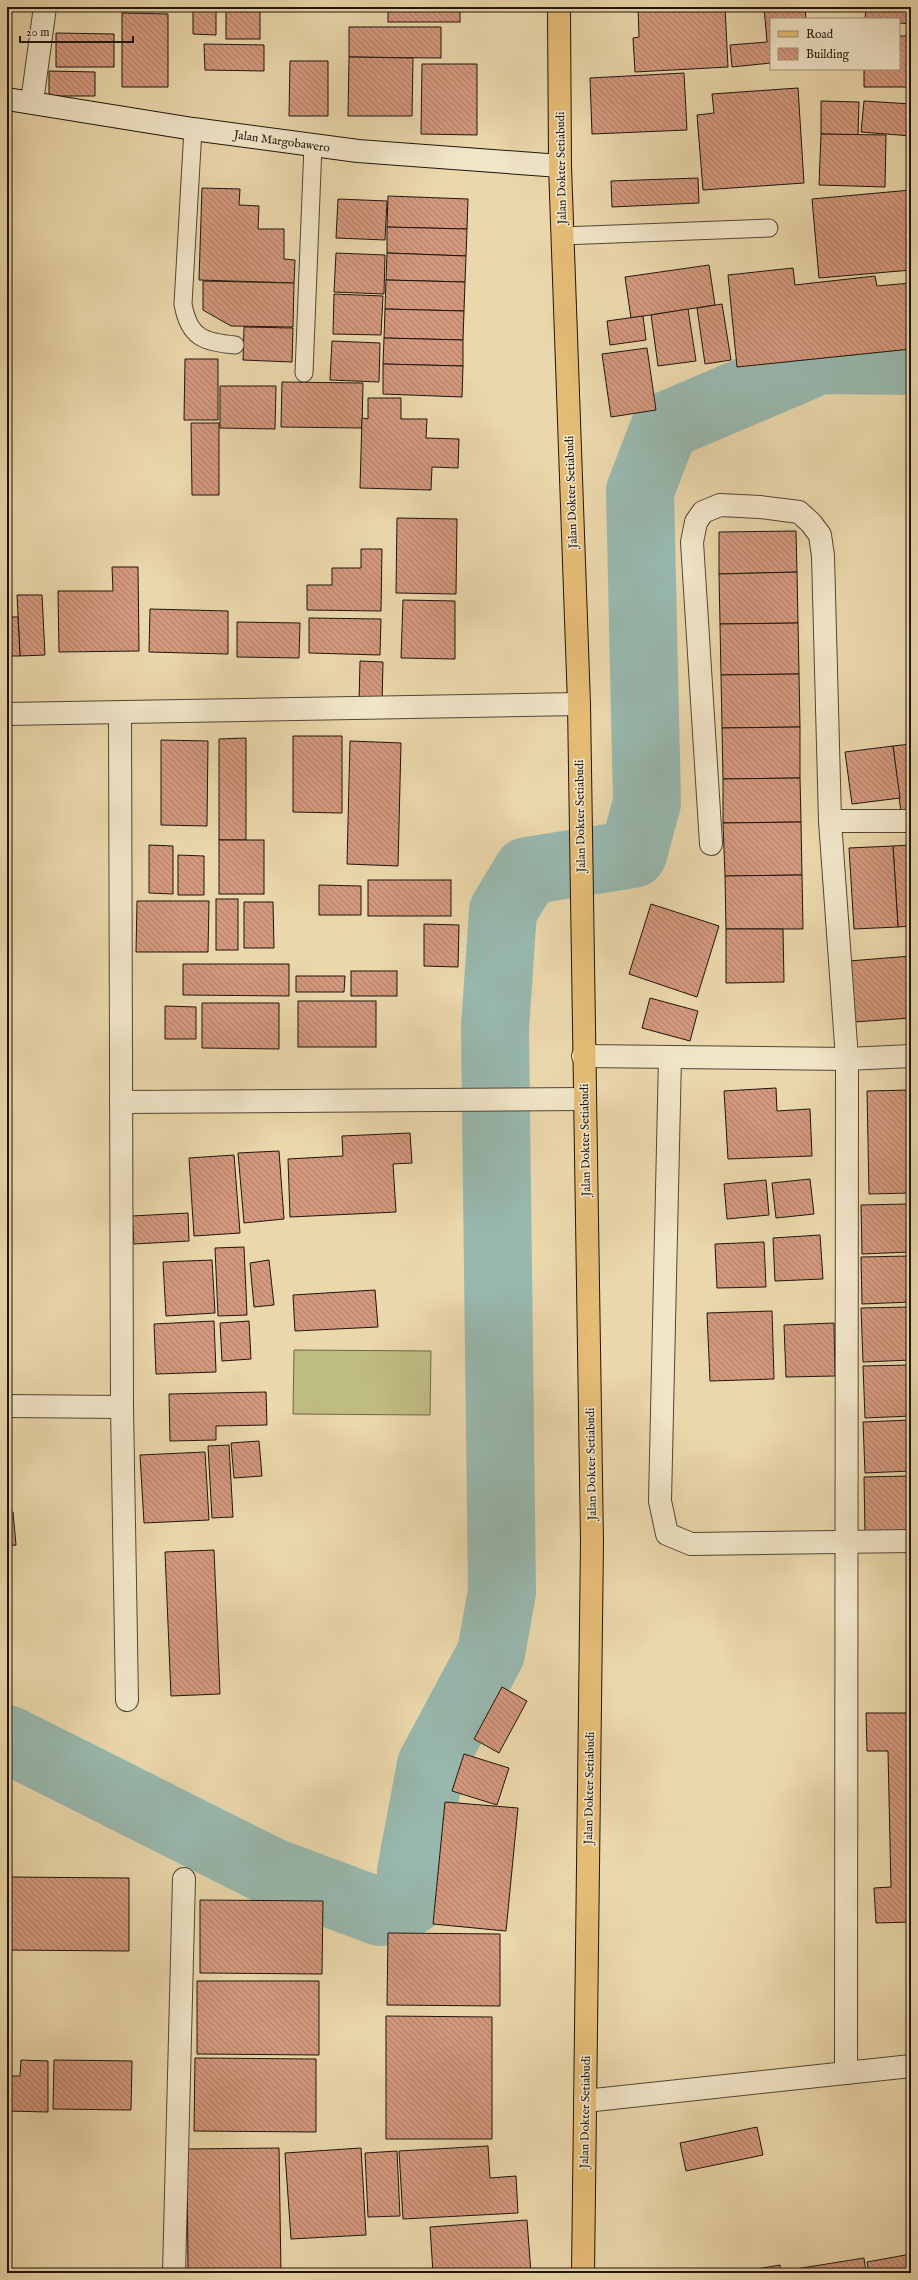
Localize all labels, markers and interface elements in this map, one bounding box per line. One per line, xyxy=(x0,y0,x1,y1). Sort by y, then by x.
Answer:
scale bar xyxy=(20,18,133,44)
legend xyxy=(770,18,900,70)
text: 20 m xyxy=(26,25,49,40)
text: Road xyxy=(806,27,834,42)
text: Building xyxy=(806,47,850,62)
street label: Jalan Dokter Setiabudi xyxy=(553,111,571,226)
street label: Jalan Margobawero xyxy=(231,127,331,157)
street label: Jalan Dokter Setiabudi xyxy=(562,435,582,551)
street label: Jalan Dokter Setiabudi xyxy=(572,759,590,874)
street label: Jalan Dokter Setiabudi xyxy=(577,1083,595,1198)
street label: Jalan Dokter Setiabudi xyxy=(583,1407,601,1522)
street label: Jalan Dokter Setiabudi xyxy=(581,1732,599,1847)
street label: Jalan Dokter Setiabudi xyxy=(577,2056,595,2171)

